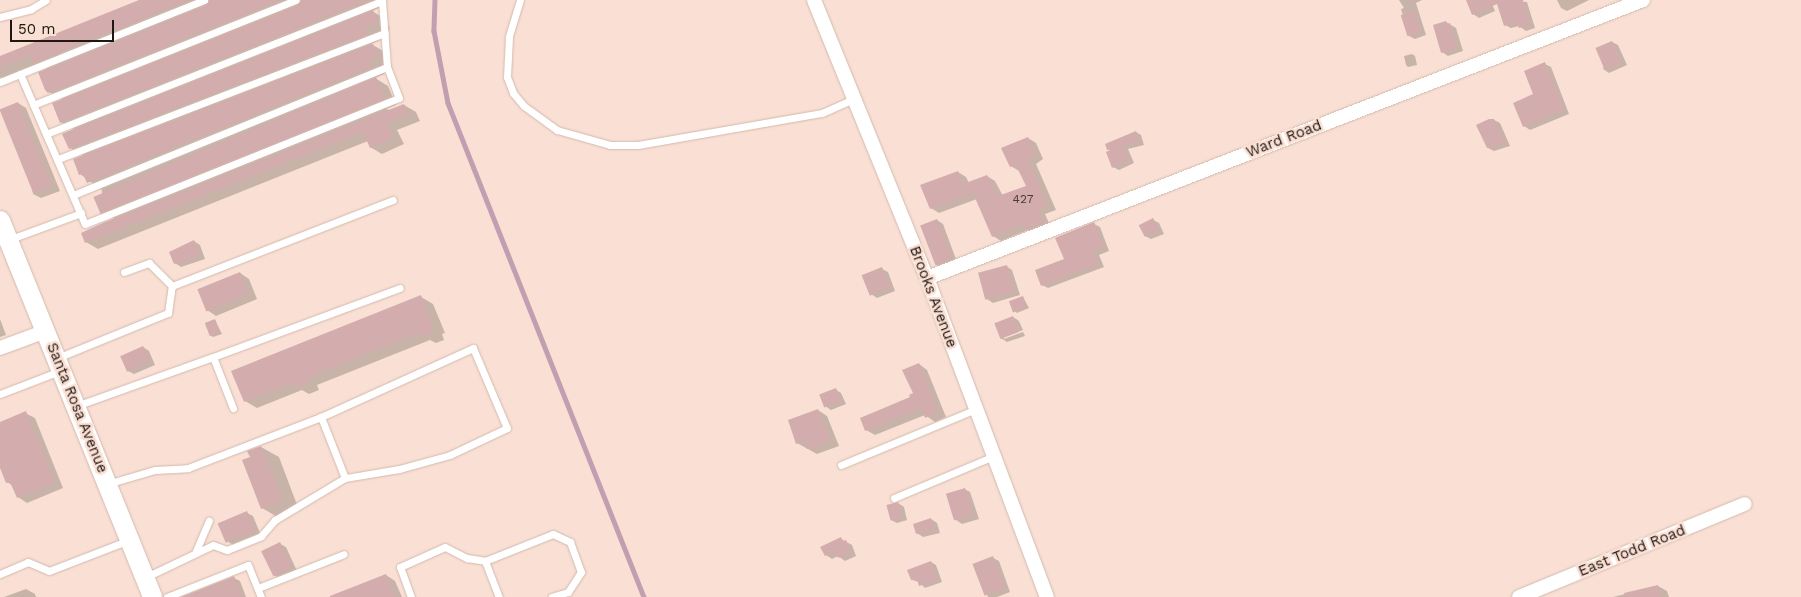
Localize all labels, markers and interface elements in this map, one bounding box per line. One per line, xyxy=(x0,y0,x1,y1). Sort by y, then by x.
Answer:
scale bar xyxy=(12,10,116,42)
text: 50 m xyxy=(18,20,55,38)
street label: Ward Road xyxy=(1244,116,1324,162)
house number: 427 xyxy=(1013,193,1033,207)
street label: Brooks Avenue xyxy=(905,243,961,351)
street label: Santa Rosa Avenue xyxy=(42,340,112,476)
street label: East Todd Road xyxy=(1576,521,1688,581)

